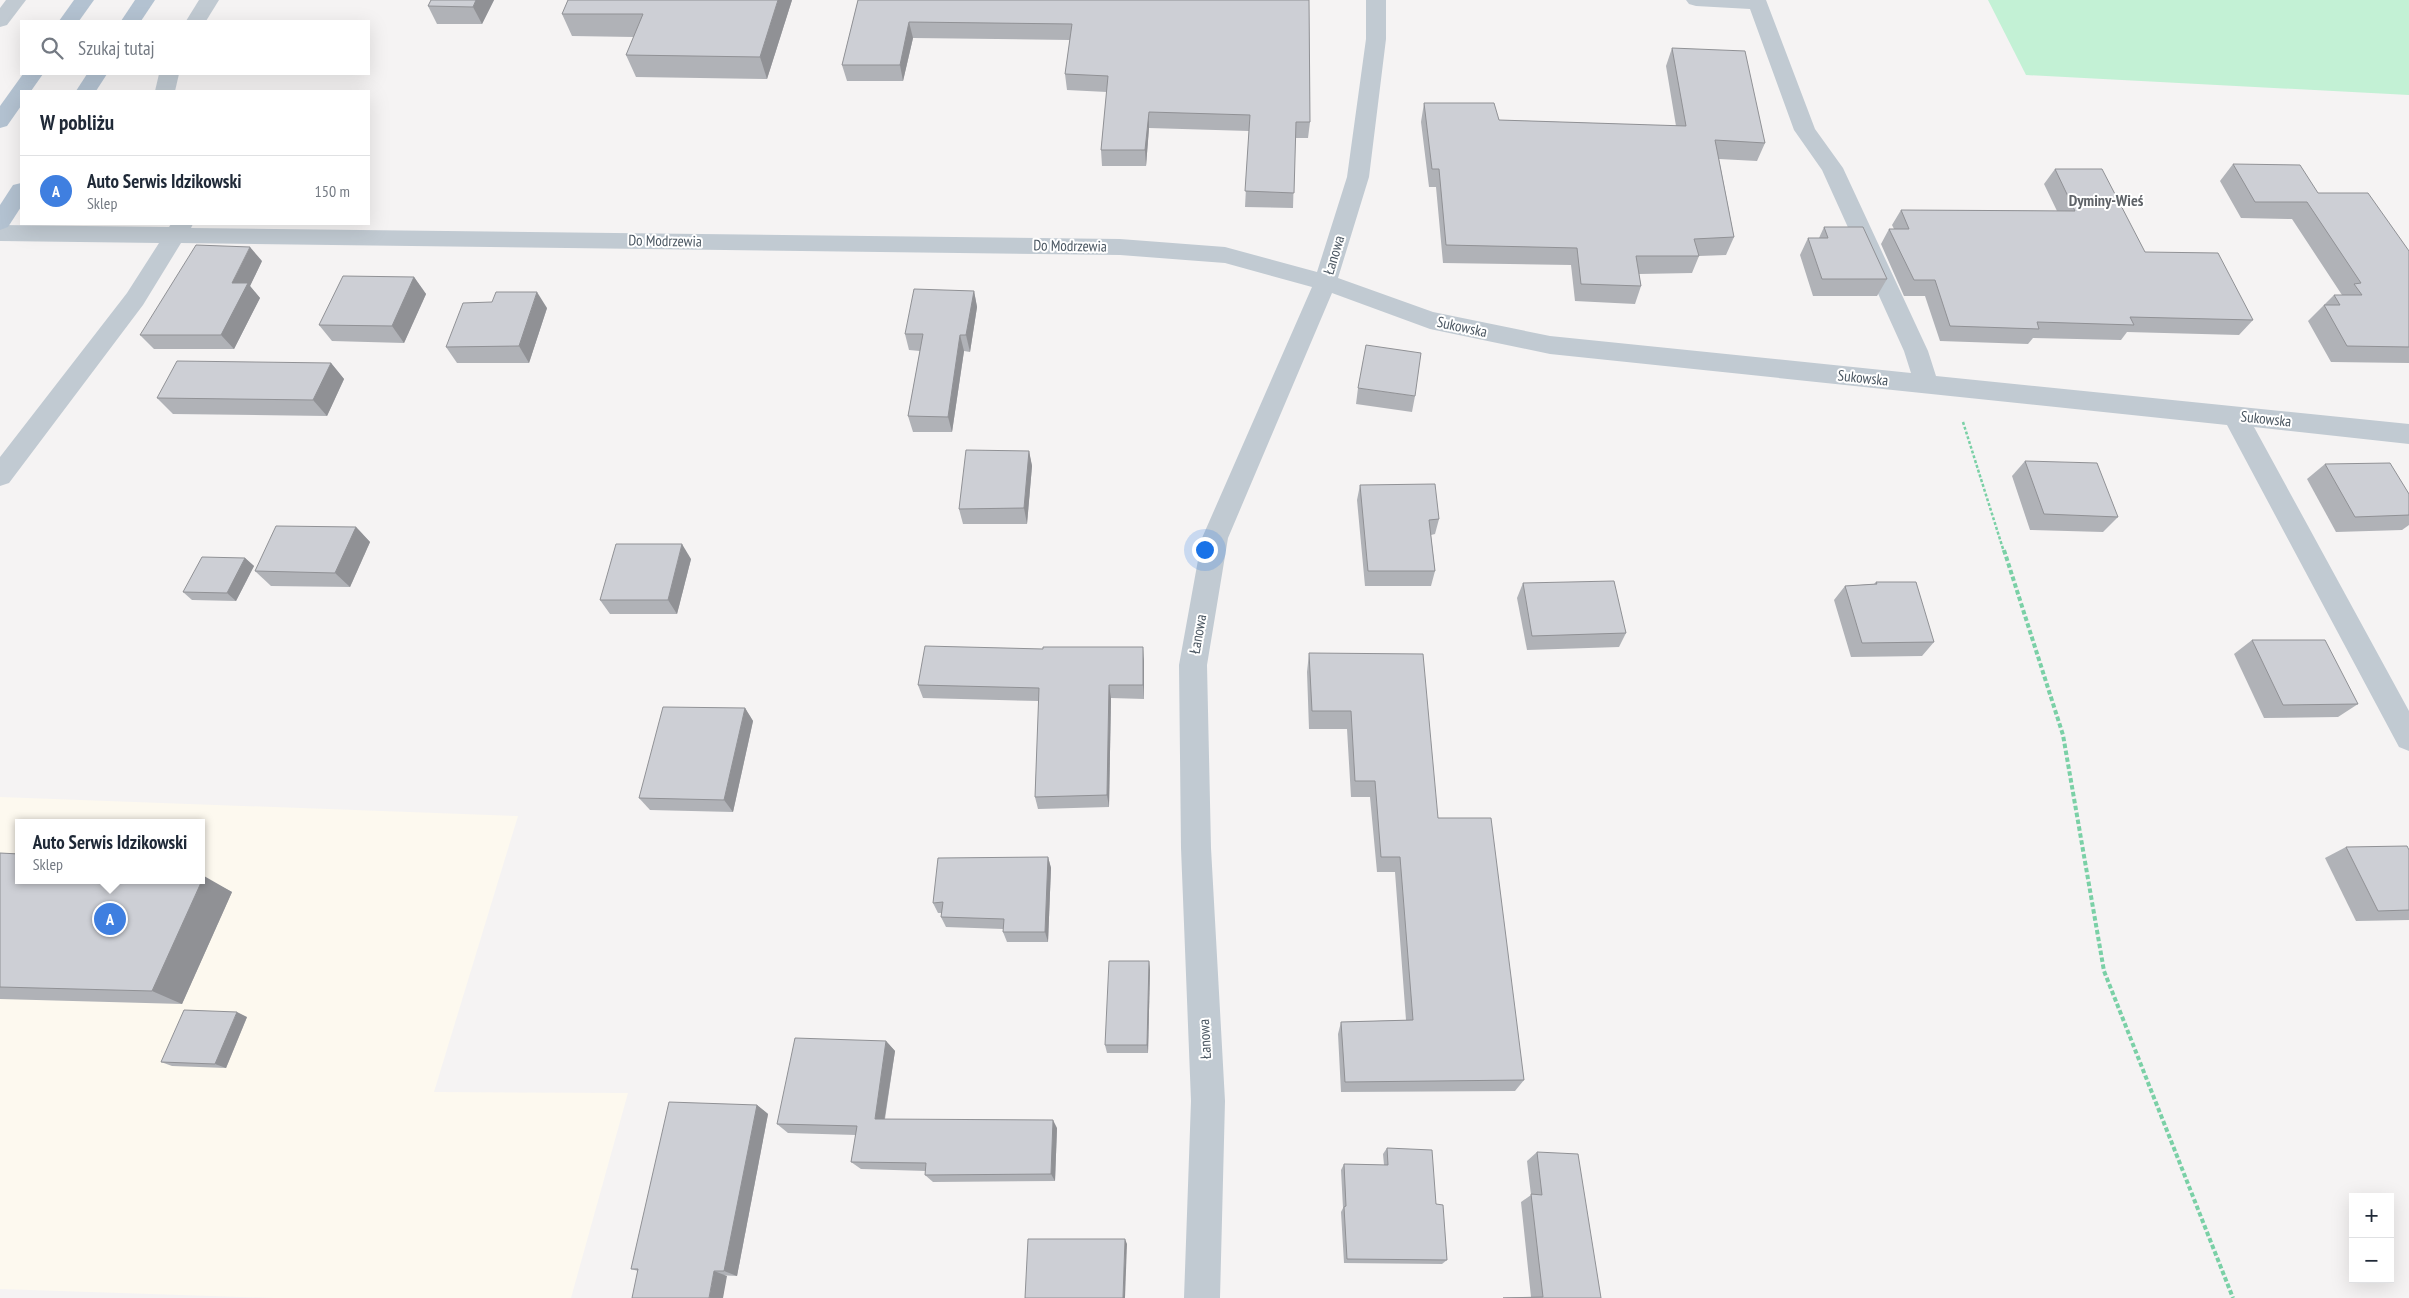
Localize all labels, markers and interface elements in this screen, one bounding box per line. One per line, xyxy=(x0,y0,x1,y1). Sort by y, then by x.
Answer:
search box xyxy=(20,20,370,75)
icon: search xyxy=(38,34,66,62)
text: Szukaj tutaj xyxy=(78,36,155,60)
text: W pobliżu xyxy=(40,109,114,136)
text: Auto Serwis Idzikowski xyxy=(87,169,242,193)
text: A xyxy=(52,181,60,201)
text: 150 m xyxy=(315,181,350,201)
district label: Dyminy-Wieś xyxy=(2069,190,2144,210)
text: Sklep xyxy=(87,193,117,213)
street label: Do Modrzewia xyxy=(628,230,702,251)
street label: Łanowa xyxy=(1319,233,1348,277)
street label: Do Modrzewia xyxy=(1033,235,1107,256)
street label: Sukowska xyxy=(1435,312,1489,341)
street label: Sukowska xyxy=(1837,365,1889,390)
street label: Sukowska xyxy=(2240,406,2292,431)
your location xyxy=(1192,537,1218,563)
street label: Łanowa xyxy=(1185,613,1210,655)
popup xyxy=(15,819,205,884)
text: Auto Serwis Idzikowski xyxy=(33,830,187,854)
text: Sklep xyxy=(33,854,63,874)
pin: A xyxy=(94,900,126,938)
street label: Łanowa xyxy=(1194,1019,1215,1059)
map controls xyxy=(2349,1193,2394,1283)
button: + xyxy=(2349,1193,2394,1238)
button: − xyxy=(2349,1238,2394,1283)

